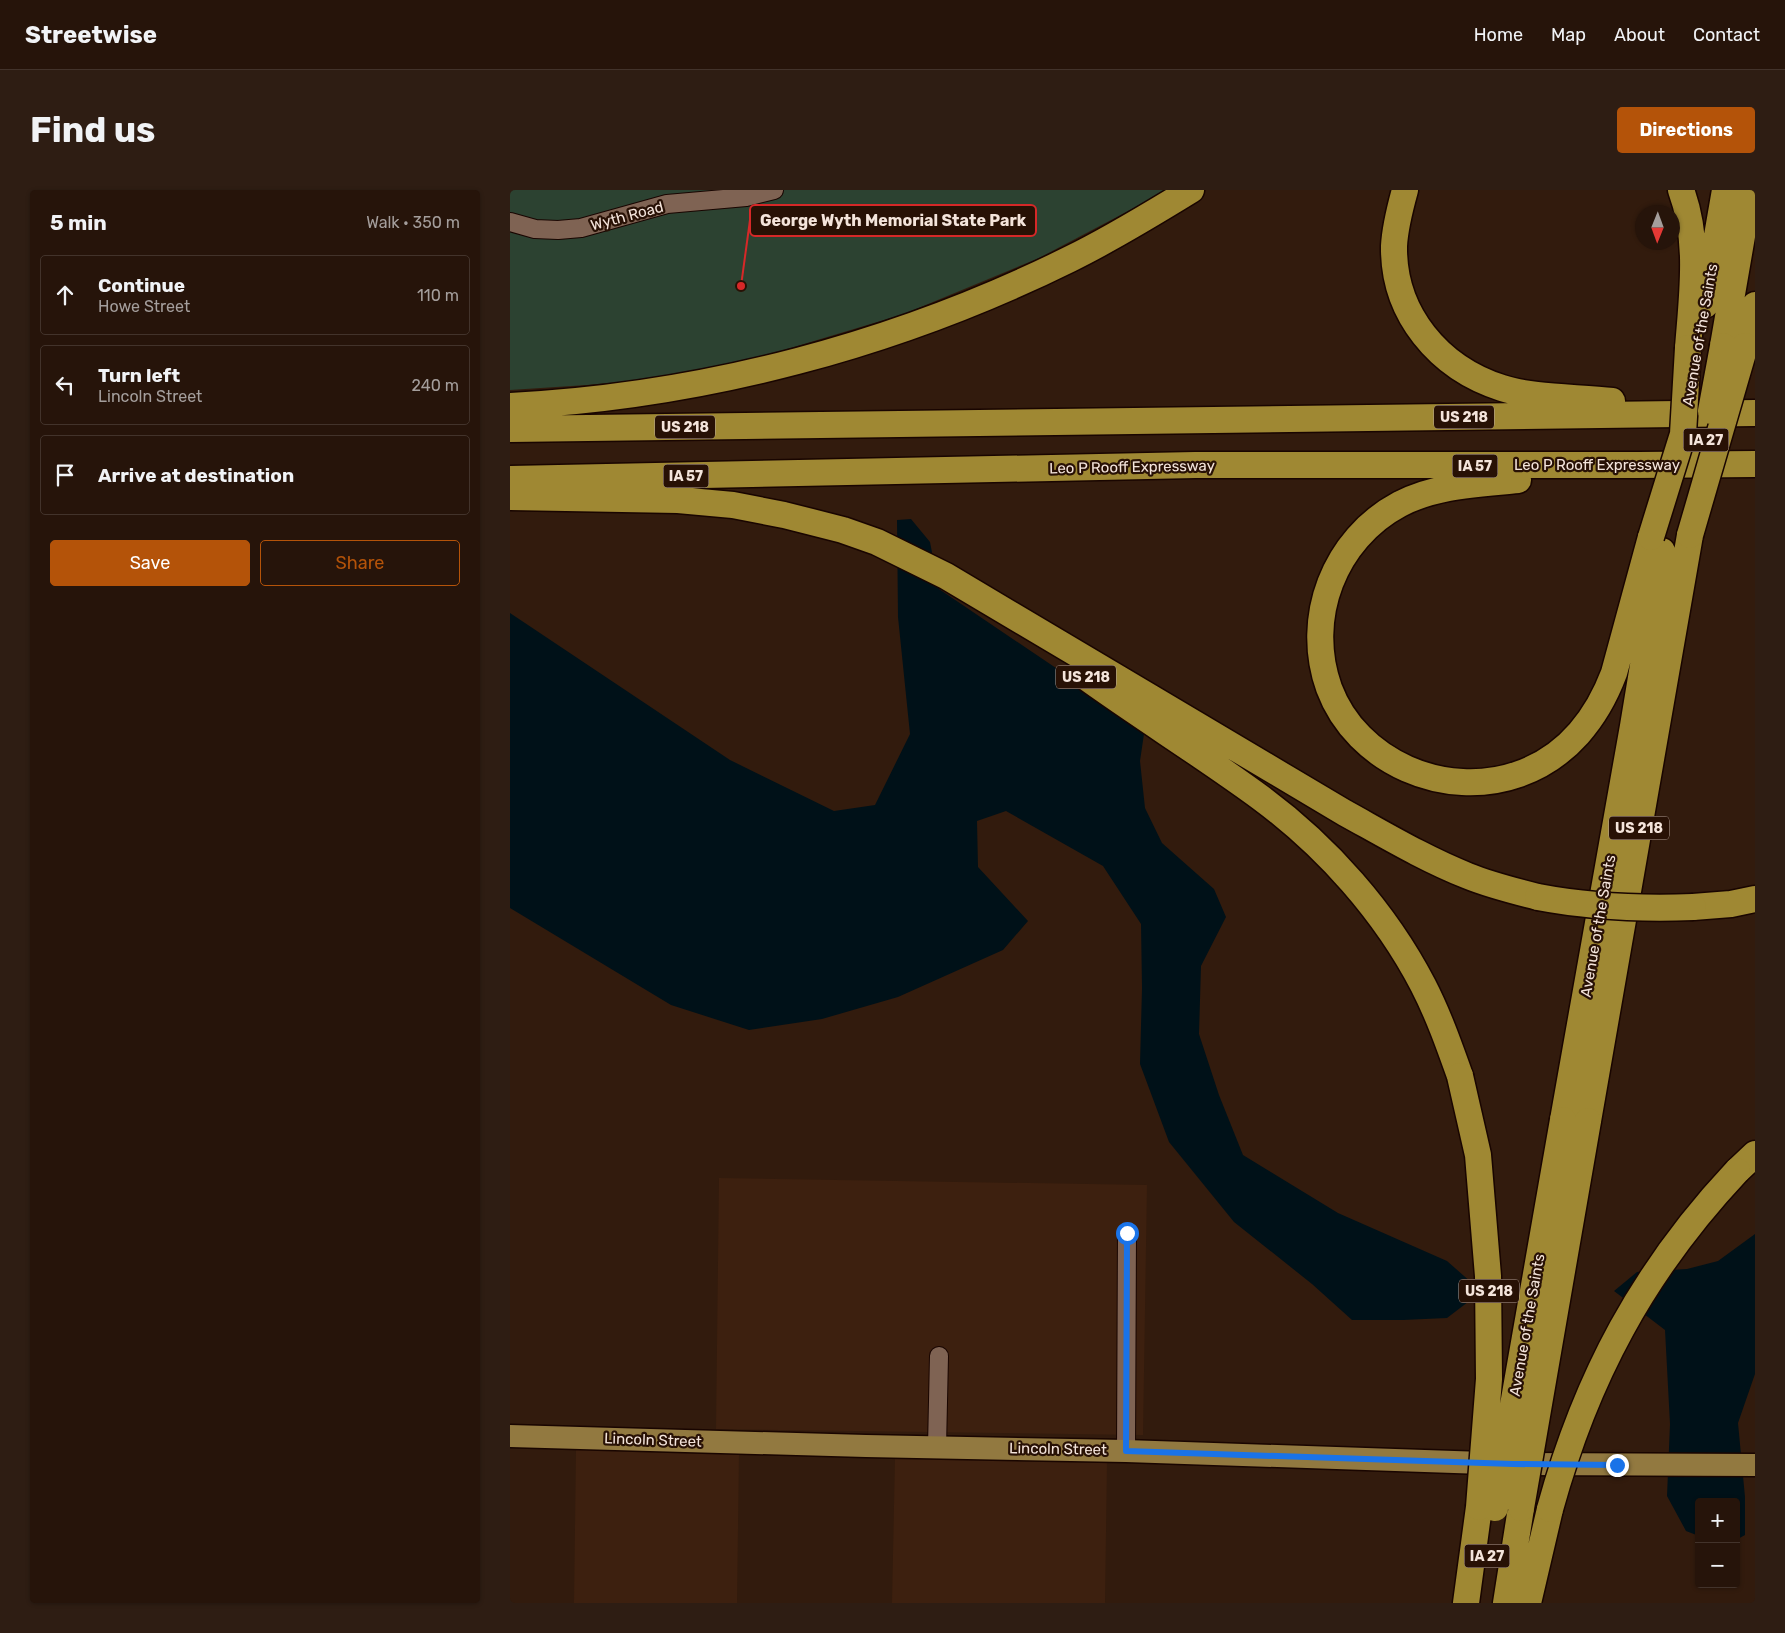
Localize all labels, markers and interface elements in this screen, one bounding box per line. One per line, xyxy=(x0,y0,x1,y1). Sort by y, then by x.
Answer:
text: Streetwise xyxy=(25,21,157,49)
text: Home xyxy=(1474,24,1523,46)
text: Map xyxy=(1551,24,1586,46)
text: About xyxy=(1614,24,1665,46)
text: Contact xyxy=(1693,24,1760,46)
button: Directions xyxy=(1617,107,1755,153)
text: Find us xyxy=(30,109,155,151)
street label: Wyth Road xyxy=(589,198,665,234)
callout: George Wyth Memorial State Park xyxy=(750,205,1036,236)
north arrow xyxy=(1635,205,1680,250)
text: 5 min xyxy=(50,210,107,235)
text: George Wyth Memorial State Park xyxy=(760,211,1027,230)
text: Walk · 350 m xyxy=(366,213,460,232)
street label: Avenue of the Saints xyxy=(1679,262,1721,408)
text: Continue xyxy=(98,274,185,297)
icon: ahead xyxy=(51,281,79,309)
text: 110 m xyxy=(417,286,459,305)
text: Howe Street xyxy=(98,297,190,316)
text: Turn left xyxy=(98,364,180,387)
icon: left xyxy=(51,371,79,399)
text: 240 m xyxy=(412,376,459,395)
text: Lincoln Street xyxy=(98,387,202,406)
road number: US 218 xyxy=(1434,406,1494,428)
road number: US 218 xyxy=(655,416,715,438)
road number: IA 27 xyxy=(1684,428,1728,452)
road number: IA 57 xyxy=(1452,454,1498,478)
street label: Leo P Rooff Expressway xyxy=(1514,456,1680,474)
street label: Leo P Rooff Expressway xyxy=(1049,457,1215,477)
icon: arrive xyxy=(51,461,79,489)
text: Arrive at destination xyxy=(98,464,294,487)
road number: IA 57 xyxy=(664,464,708,488)
button: Save xyxy=(50,540,250,586)
button: Share xyxy=(260,540,460,586)
road number: US 218 xyxy=(1056,666,1116,688)
road number: US 218 xyxy=(1609,816,1669,840)
street label: Avenue of the Saints xyxy=(1577,853,1619,999)
route start xyxy=(1116,1222,1139,1245)
street label: Avenue of the Saints xyxy=(1506,1252,1548,1398)
road number: US 218 xyxy=(1459,1280,1519,1302)
street label: Lincoln Street xyxy=(604,1429,702,1451)
street label: Lincoln Street xyxy=(1009,1439,1107,1459)
route end xyxy=(1606,1454,1629,1477)
map controls xyxy=(1695,1498,1740,1588)
button: + xyxy=(1695,1498,1740,1543)
button: − xyxy=(1695,1543,1740,1588)
road number: IA 27 xyxy=(1464,1544,1510,1568)

